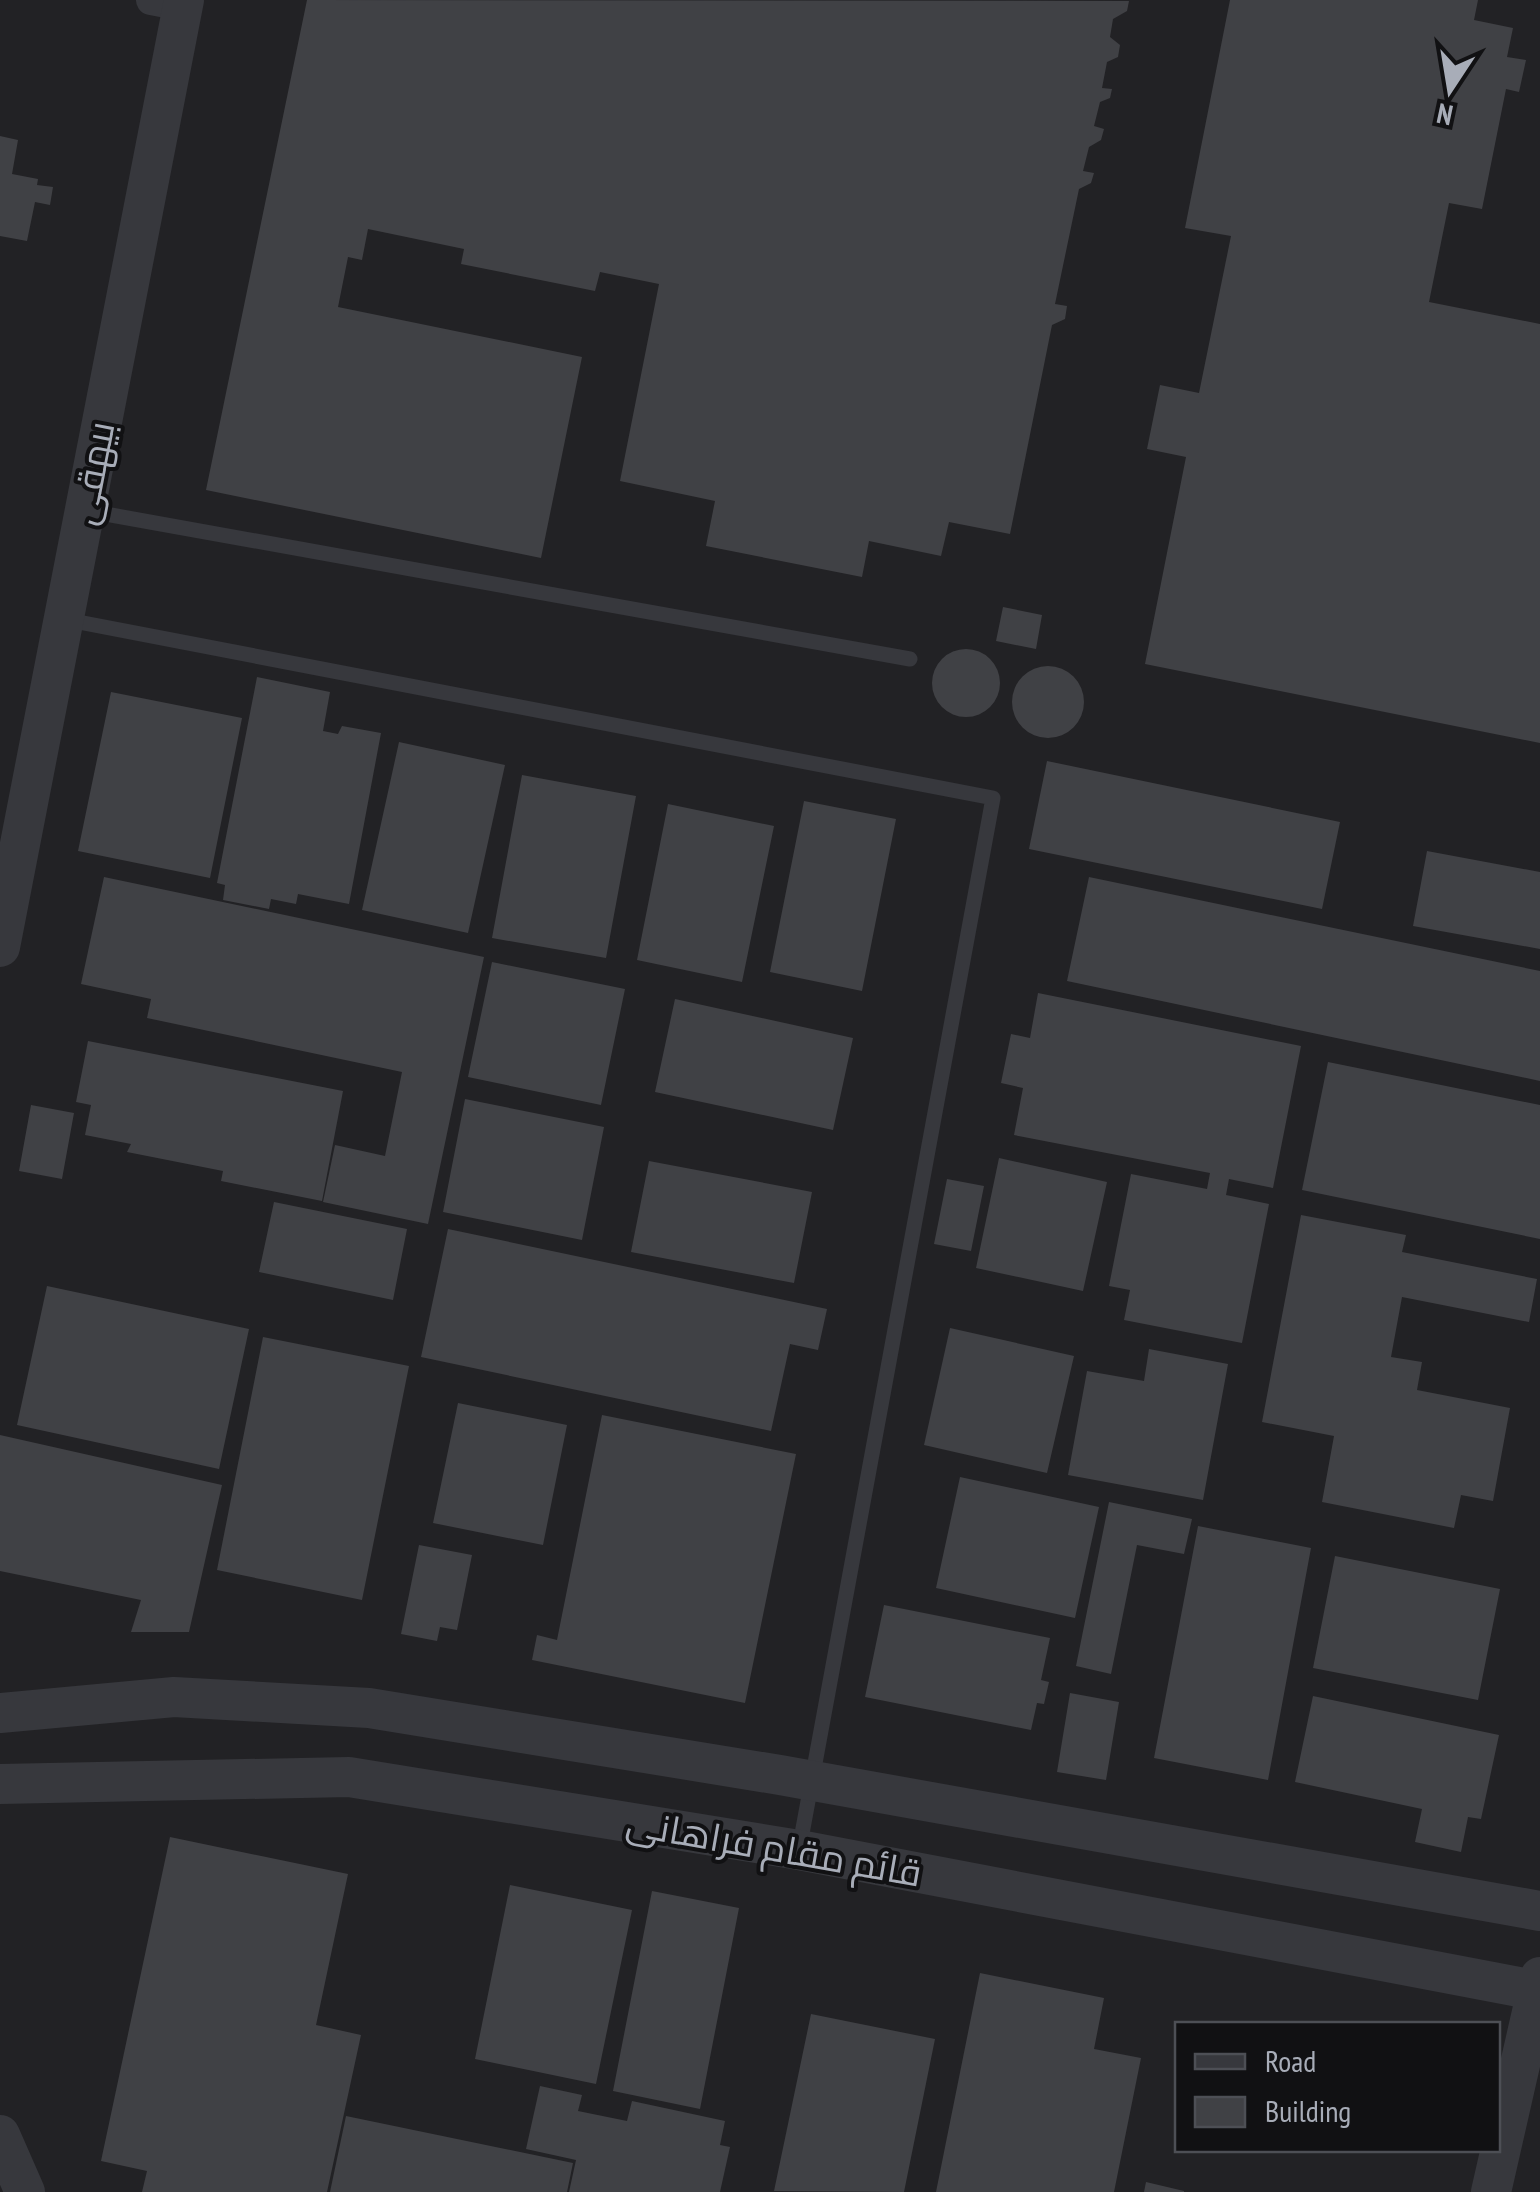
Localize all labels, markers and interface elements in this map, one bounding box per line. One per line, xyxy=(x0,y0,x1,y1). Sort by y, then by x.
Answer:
north arrow xyxy=(1400,40,1500,140)
text: N xyxy=(1433,95,1456,135)
street label: بیهقی xyxy=(57,417,125,529)
street label: قائم مقام فراهانی xyxy=(622,1796,926,1900)
legend xyxy=(1175,2022,1500,2152)
text: Road xyxy=(1265,2041,1316,2080)
text: Building xyxy=(1265,2091,1351,2130)

